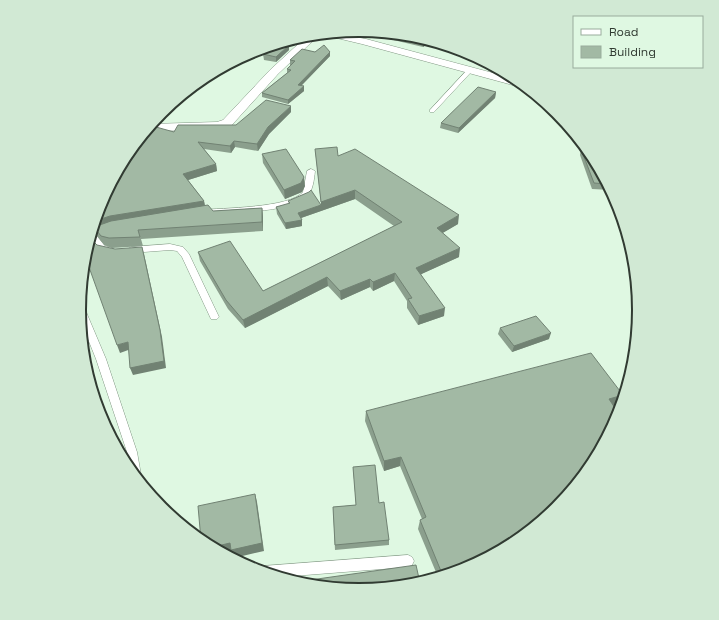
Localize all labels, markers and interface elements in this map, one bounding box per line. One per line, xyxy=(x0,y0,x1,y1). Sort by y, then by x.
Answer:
legend xyxy=(573,16,703,68)
text: Road xyxy=(609,24,638,40)
text: Building xyxy=(609,44,656,60)

